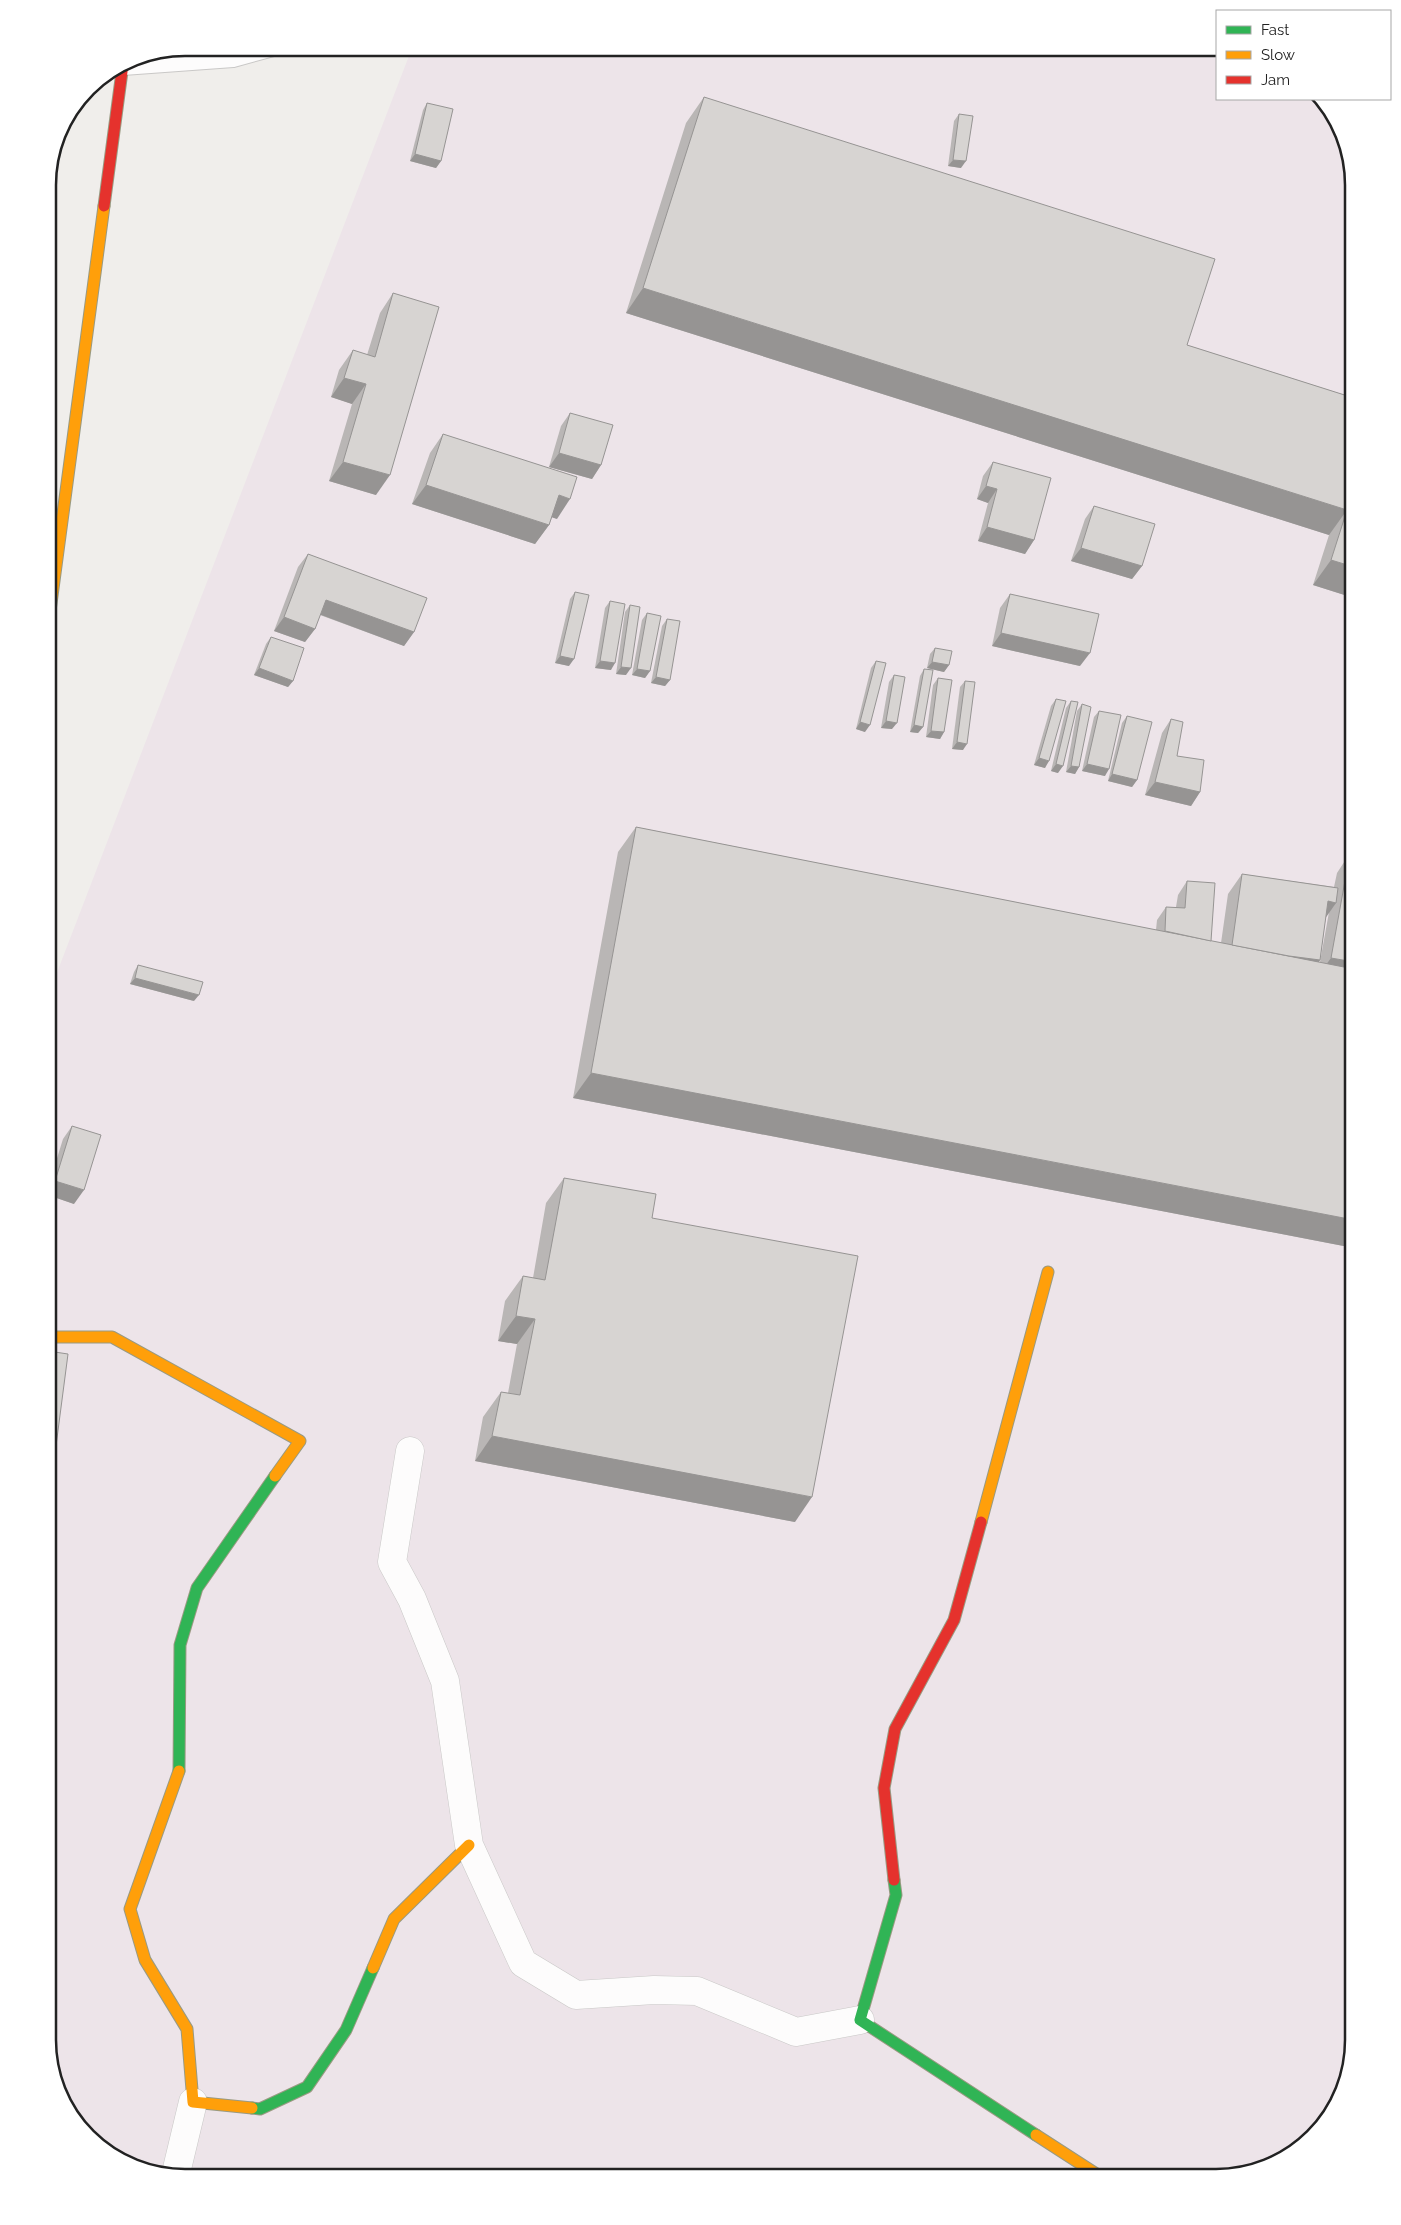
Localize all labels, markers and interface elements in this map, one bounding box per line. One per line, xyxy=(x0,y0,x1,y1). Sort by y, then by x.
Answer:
legend xyxy=(1216,10,1391,100)
text: Fast xyxy=(1261,21,1289,39)
text: Slow xyxy=(1261,46,1295,64)
text: Jam xyxy=(1261,71,1290,89)

